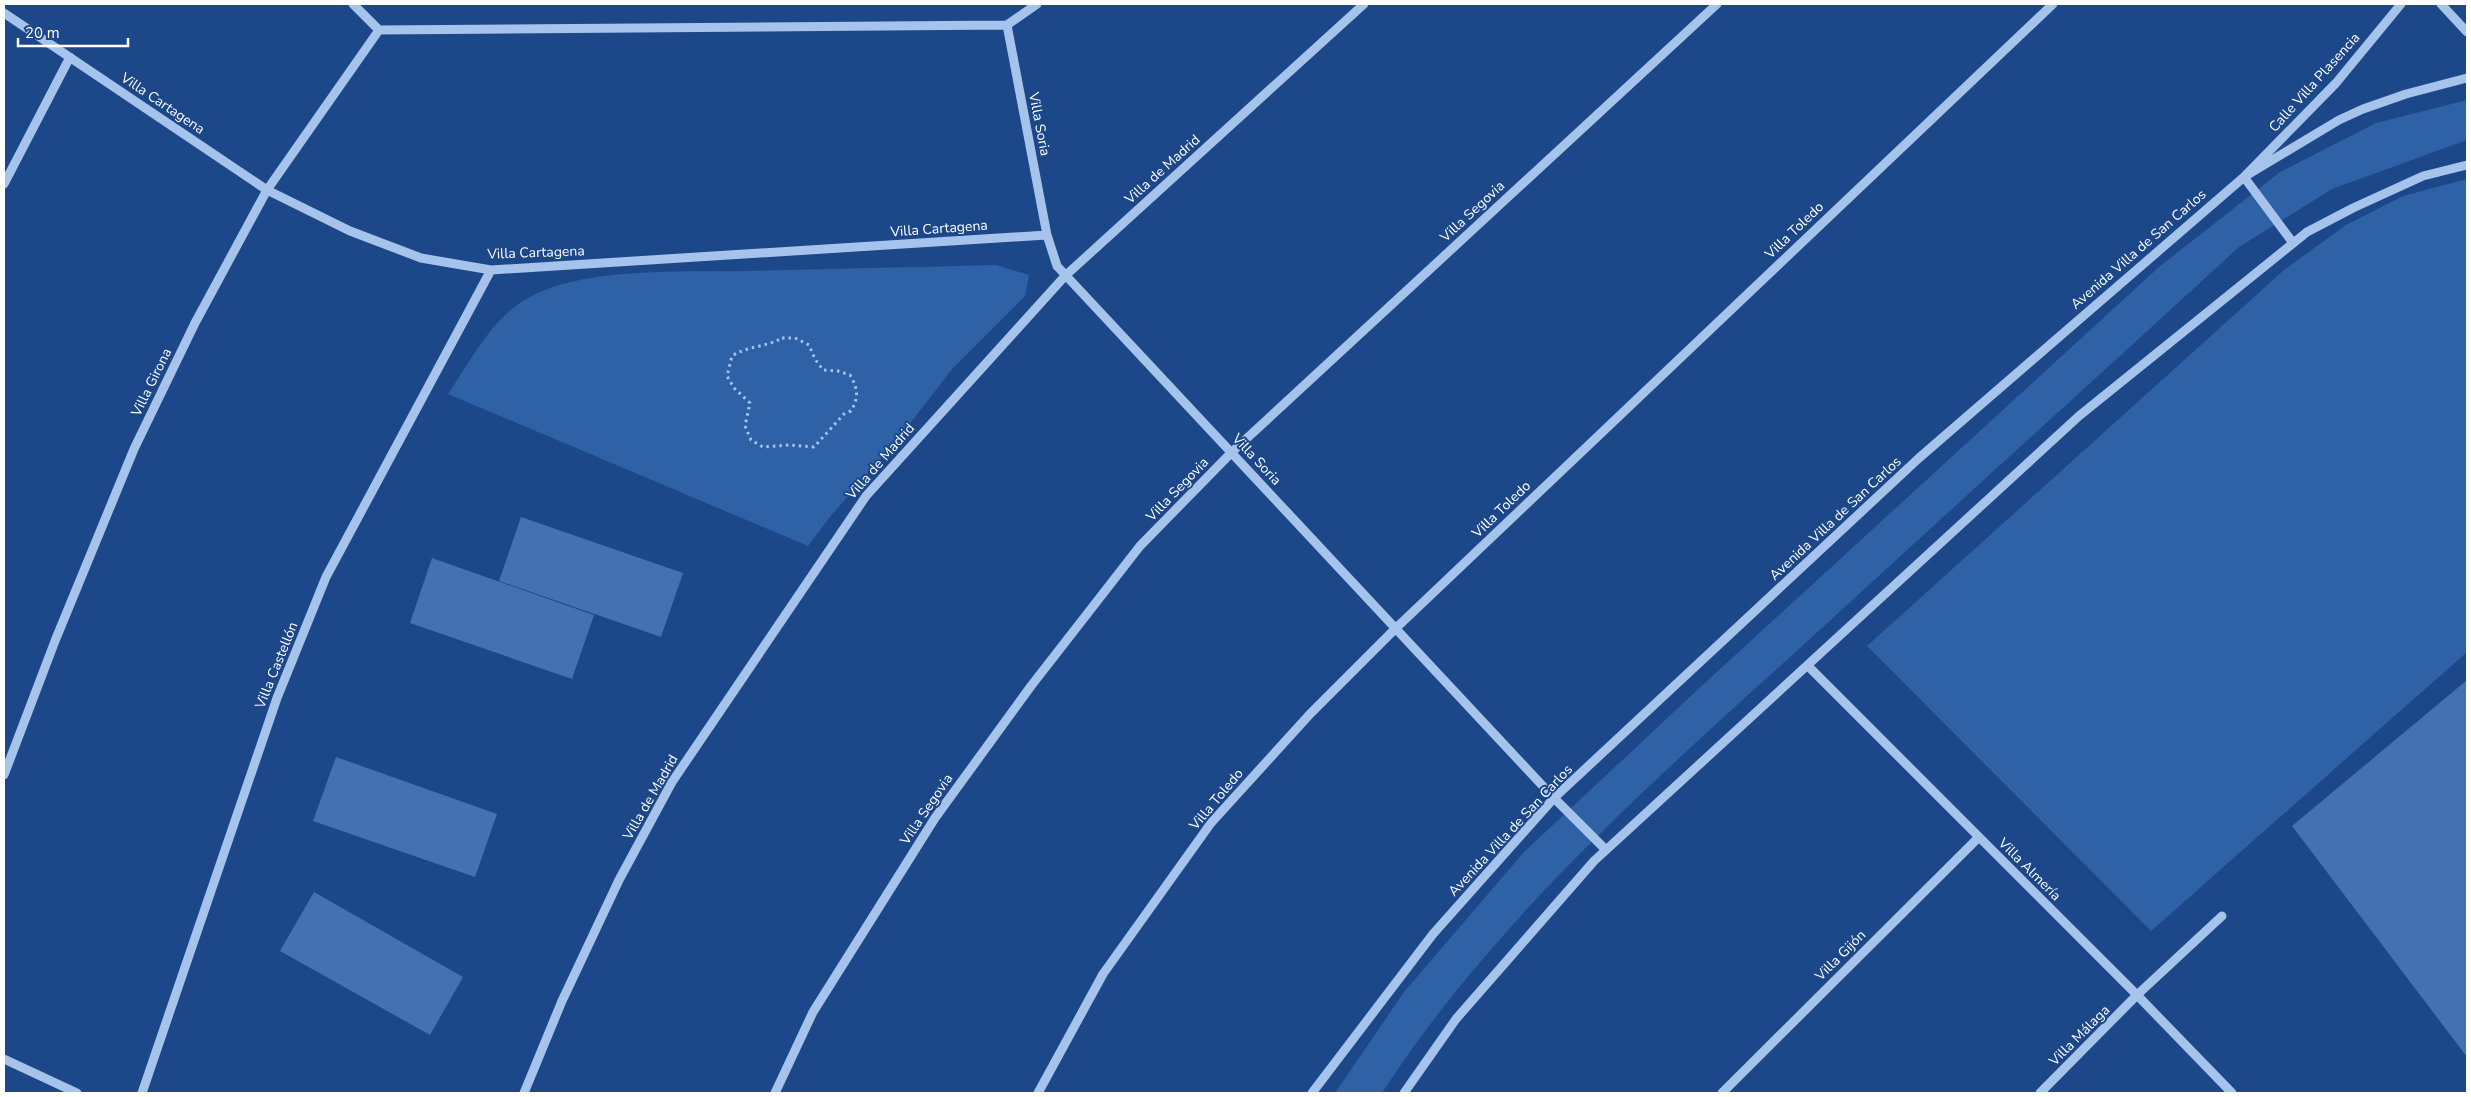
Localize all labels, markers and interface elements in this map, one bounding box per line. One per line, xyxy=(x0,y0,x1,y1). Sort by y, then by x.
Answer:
scale bar xyxy=(18,15,128,47)
text: 20 m xyxy=(25,23,60,43)
street label: Calle Villa Plasencia xyxy=(2265,28,2364,136)
street label: Villa Cartagena xyxy=(116,68,208,139)
street label: Villa Soria xyxy=(1024,90,1055,157)
street label: Villa de Madrid xyxy=(1120,130,1204,209)
street label: Villa Segovia xyxy=(1435,176,1509,247)
street label: Avenida Villa de San Carlos xyxy=(2066,185,2210,314)
street label: Villa Toledo xyxy=(1760,197,1828,264)
street label: Villa Cartagena xyxy=(889,216,988,241)
street label: Villa Cartagena xyxy=(486,241,585,264)
street label: Villa Girona xyxy=(126,345,176,420)
street label: Villa de Madrid xyxy=(841,419,919,504)
street label: Villa Soria xyxy=(1227,429,1286,489)
street label: Avenida Villa de San Carlos xyxy=(1765,452,1906,585)
street label: Villa Segovia xyxy=(1141,453,1213,526)
street label: Villa Toledo xyxy=(1467,476,1535,543)
street label: Villa Castellón xyxy=(250,619,302,712)
street label: Villa de Madrid xyxy=(618,751,683,844)
street label: Avenida Villa de San Carlos xyxy=(1444,760,1577,900)
street label: Villa Toledo xyxy=(1184,764,1248,835)
street label: Villa Segovia xyxy=(895,770,957,849)
street label: Villa Almería xyxy=(1993,833,2065,905)
street label: Villa Gijón xyxy=(1810,926,1870,986)
street label: Villa Málaga xyxy=(2044,1001,2114,1071)

